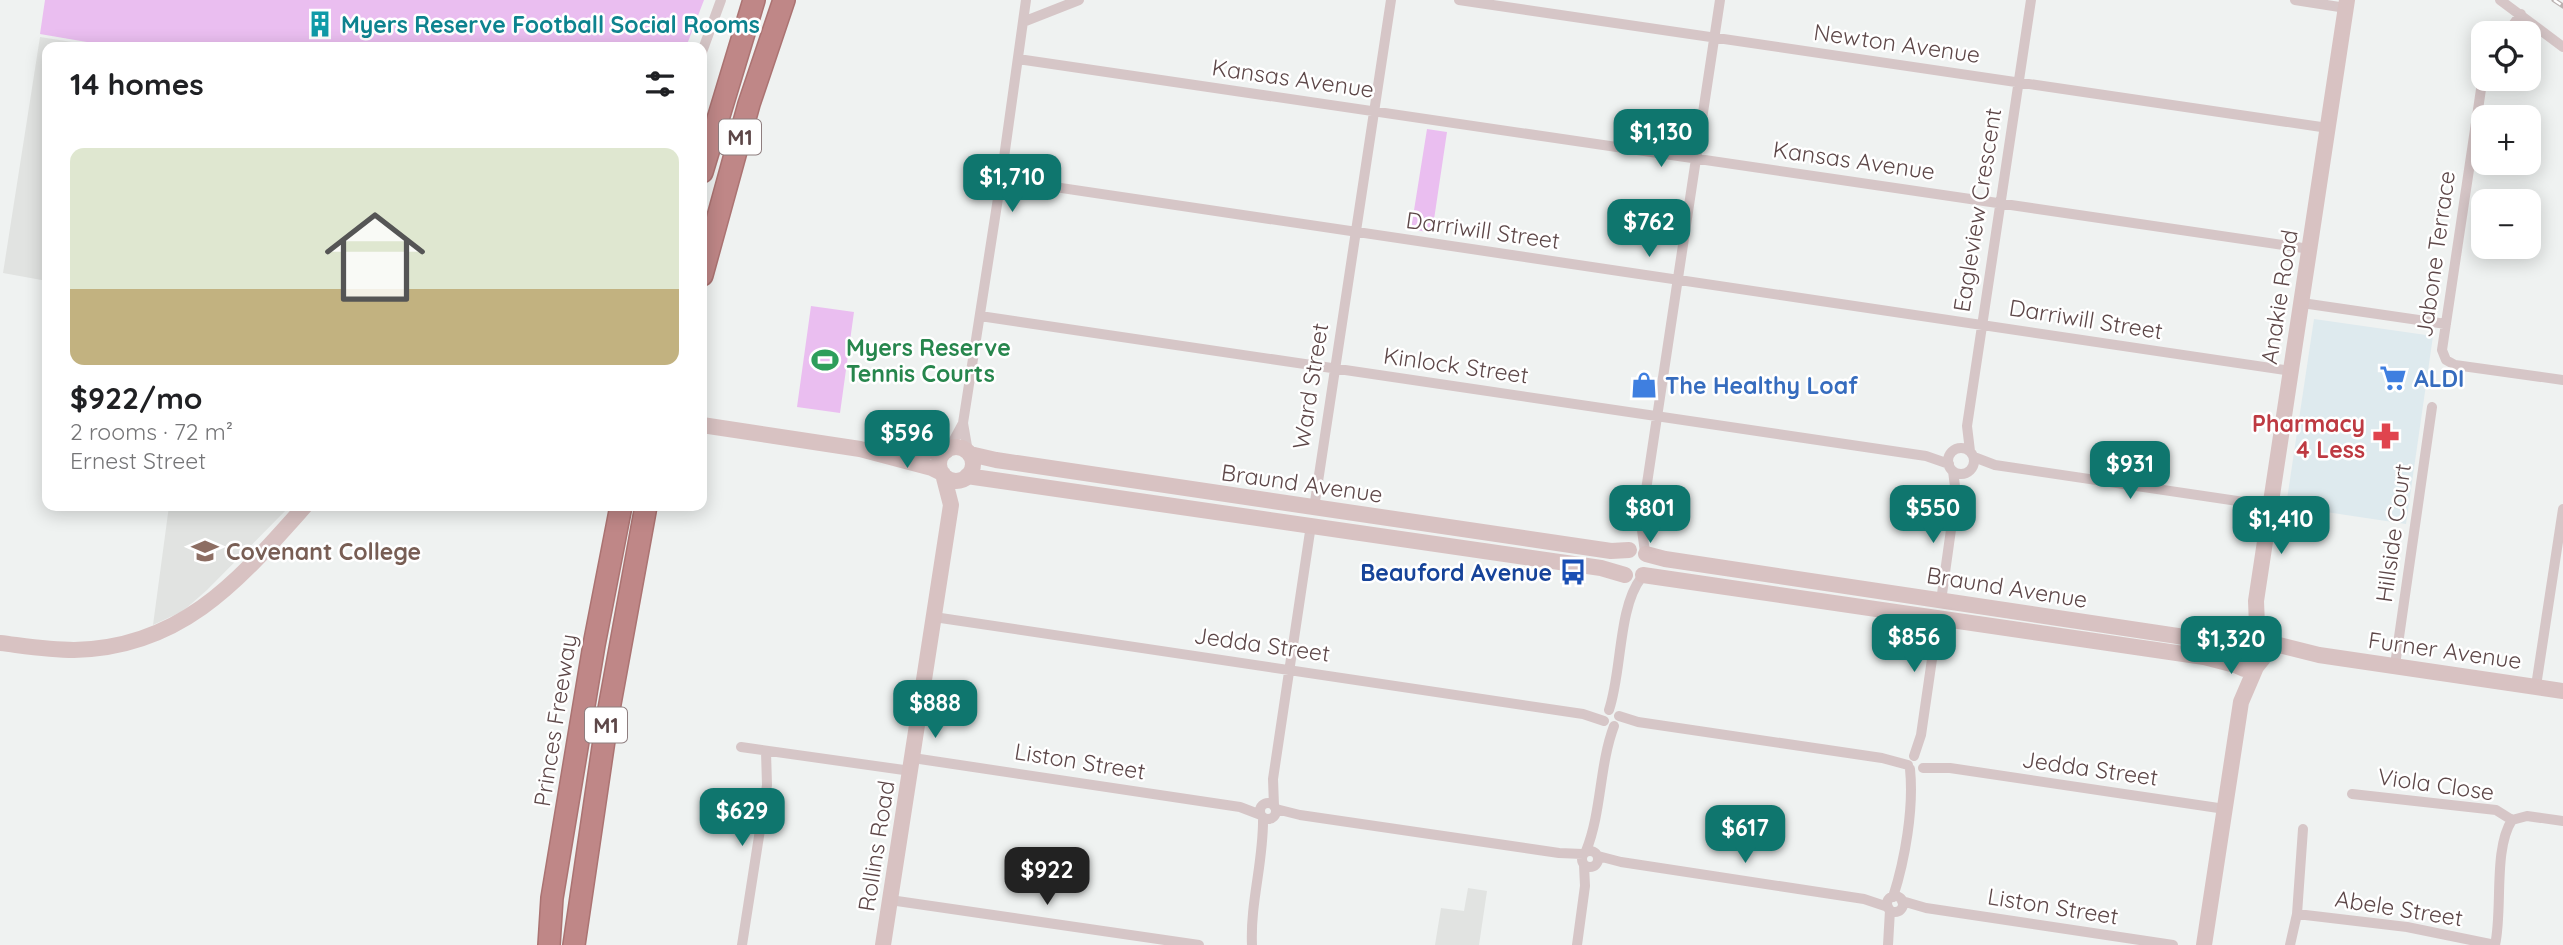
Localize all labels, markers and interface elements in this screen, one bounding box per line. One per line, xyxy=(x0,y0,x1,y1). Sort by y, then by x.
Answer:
building icon: Myers Reserve Football Social Rooms xyxy=(305,9,335,39)
place label: Myers Reserve Football Social Rooms xyxy=(341,10,760,39)
street label: Newton Avenue xyxy=(1812,17,1982,69)
map controls xyxy=(2471,21,2541,259)
button: locate xyxy=(2471,21,2541,91)
street label: Kansas Avenue xyxy=(1210,52,1376,104)
text: 14 homes xyxy=(70,65,204,103)
icon: filters xyxy=(641,65,679,103)
button: + xyxy=(2471,105,2541,175)
street label: Eagleview Crescent xyxy=(1947,106,2007,314)
pin: $1,130 xyxy=(1604,110,1718,169)
text: $1,130 xyxy=(1630,117,1692,146)
road number: M1 xyxy=(719,120,761,154)
street label: Kansas Avenue xyxy=(1771,134,1937,186)
pin: $1,710 xyxy=(955,154,1069,214)
text: $1,710 xyxy=(979,162,1045,191)
street label: Jabone Terrace xyxy=(2409,169,2461,339)
button: − xyxy=(2471,189,2541,259)
icon: home xyxy=(312,194,438,320)
pin: $762 xyxy=(1608,200,1690,259)
street label: Darriwill Street xyxy=(1404,205,1562,255)
text: $762 xyxy=(1623,207,1675,236)
street label: Anakie Road xyxy=(2254,228,2304,366)
street label: Darriwill Street xyxy=(2007,293,2165,345)
street label: Ward Street xyxy=(1286,321,1334,451)
place label: Myers Reserve Tennis Courts xyxy=(846,333,1011,388)
street label: Kinlock Street xyxy=(1382,340,1531,390)
sports icon: Myers Reserve Tennis Courts xyxy=(810,345,840,375)
supermarket icon: ALDI xyxy=(2378,363,2408,393)
place label: ALDI xyxy=(2414,364,2464,393)
shop icon: The Healthy Loaf xyxy=(1629,370,1659,400)
place label: The Healthy Loaf xyxy=(1665,371,1858,400)
text: $922/mo xyxy=(70,379,203,417)
place label: Pharmacy 4 Less xyxy=(2252,409,2365,464)
pin: $596 xyxy=(866,410,948,470)
text: 2 rooms · 72 m² xyxy=(70,417,233,446)
text: $596 xyxy=(881,418,933,447)
pharmacy icon: Pharmacy 4 Less xyxy=(2371,421,2401,451)
pin: $931 xyxy=(2089,442,2171,501)
text: Ernest Street xyxy=(70,446,206,475)
text: $931 xyxy=(2106,449,2154,478)
street label: Braund Avenue xyxy=(1220,457,1384,509)
street label: Hillside Court xyxy=(2369,462,2417,604)
pin: $801 xyxy=(1609,486,1691,545)
pin: $550 xyxy=(1892,486,1974,545)
text: $801 xyxy=(1625,493,1675,522)
text: $550 xyxy=(1906,493,1960,522)
pin: $1,410 xyxy=(2224,496,2338,556)
text: $1,410 xyxy=(2249,504,2313,533)
school or university icon: Covenant College xyxy=(190,536,220,566)
place label: Covenant College xyxy=(226,537,421,566)
bus stop icon: Beauford Avenue xyxy=(1558,557,1588,587)
place label: Beauford Avenue xyxy=(1360,558,1552,587)
street label: Braund Avenue xyxy=(1924,560,2090,614)
pin: $856 xyxy=(1873,614,1955,674)
pin: $1,320 xyxy=(2174,616,2288,676)
street label: Jedda Street xyxy=(1192,620,1332,668)
text: $856 xyxy=(1888,622,1940,651)
text: $1,320 xyxy=(2197,624,2265,653)
street label: Furner Avenue xyxy=(2366,625,2524,675)
street label: Princes Freeway xyxy=(527,632,583,808)
pin: $888 xyxy=(894,680,976,740)
text: $888 xyxy=(909,688,961,717)
road number: M1 xyxy=(585,708,627,742)
street label: Liston Street xyxy=(1013,736,1148,786)
street label: Jedda Street xyxy=(2020,744,2160,792)
street label: Viola Close xyxy=(2376,761,2496,807)
street label: Rollins Road xyxy=(851,778,901,914)
pin: $629 xyxy=(701,788,783,848)
text: $629 xyxy=(716,796,768,825)
pin: $617 xyxy=(1704,806,1786,865)
text: $617 xyxy=(1721,813,1769,842)
pin: $922 xyxy=(1006,848,1088,907)
text: $922 xyxy=(1021,855,1073,884)
street label: Liston Street xyxy=(1986,881,2121,931)
street label: Abele Street xyxy=(2333,884,2465,932)

